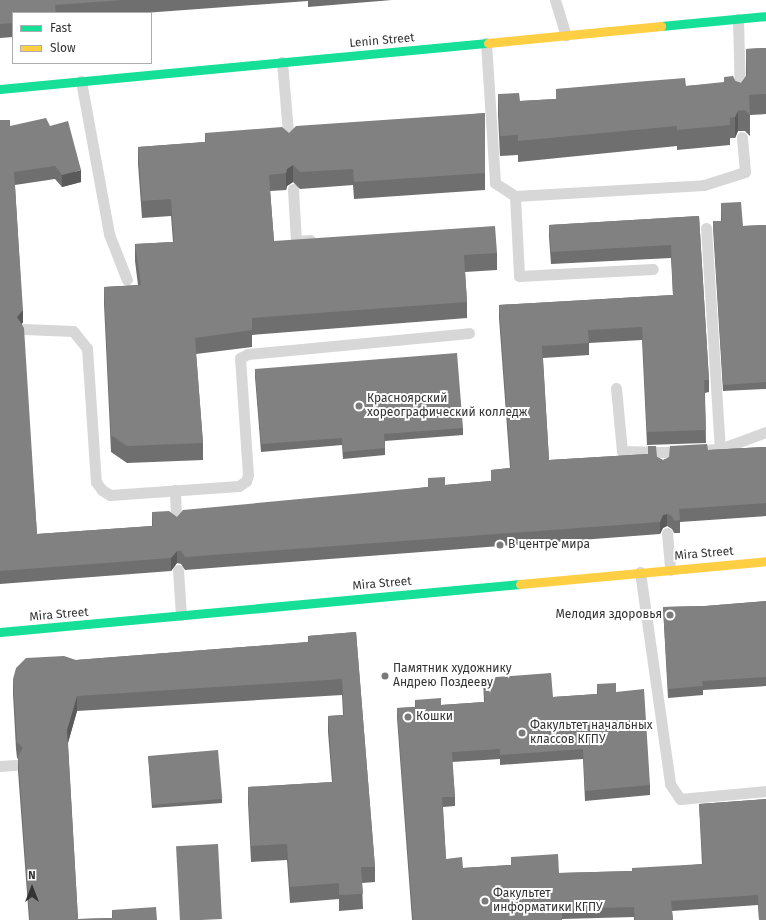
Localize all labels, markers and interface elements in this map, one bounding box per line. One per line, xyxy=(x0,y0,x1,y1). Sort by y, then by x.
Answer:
legend xyxy=(12,12,152,64)
text: Fast xyxy=(50,21,72,35)
street label: Lenin Street xyxy=(349,31,415,51)
text: Slow xyxy=(50,41,76,55)
place label: Красноярский хореографический колледж xyxy=(367,392,527,420)
marker: Красноярский хореографический колледж xyxy=(354,401,364,411)
place label: В центре мира xyxy=(508,538,590,552)
marker: В центре мира xyxy=(495,540,505,550)
street label: Mira Street xyxy=(674,544,734,564)
street label: Mira Street xyxy=(352,574,412,594)
street label: Mira Street xyxy=(29,605,89,625)
place label: Мелодия здоровья xyxy=(556,608,662,622)
marker: Мелодия здоровья xyxy=(665,610,675,620)
place label: Памятник художнику Андрею Поздееву xyxy=(393,662,512,690)
marker: Памятник художнику Андрею Поздееву xyxy=(380,671,390,681)
place label: Кошки xyxy=(416,710,453,724)
marker: Кошки xyxy=(403,712,413,722)
place label: Факультет начальных классов КГПУ xyxy=(530,719,653,747)
marker: Факультет начальных классов КГПУ xyxy=(517,728,527,738)
north arrow xyxy=(12,868,52,908)
text: N xyxy=(28,869,36,882)
place label: Факультет информатики КГПУ xyxy=(493,887,603,915)
marker: Факультет информатики КГПУ xyxy=(480,896,490,906)

